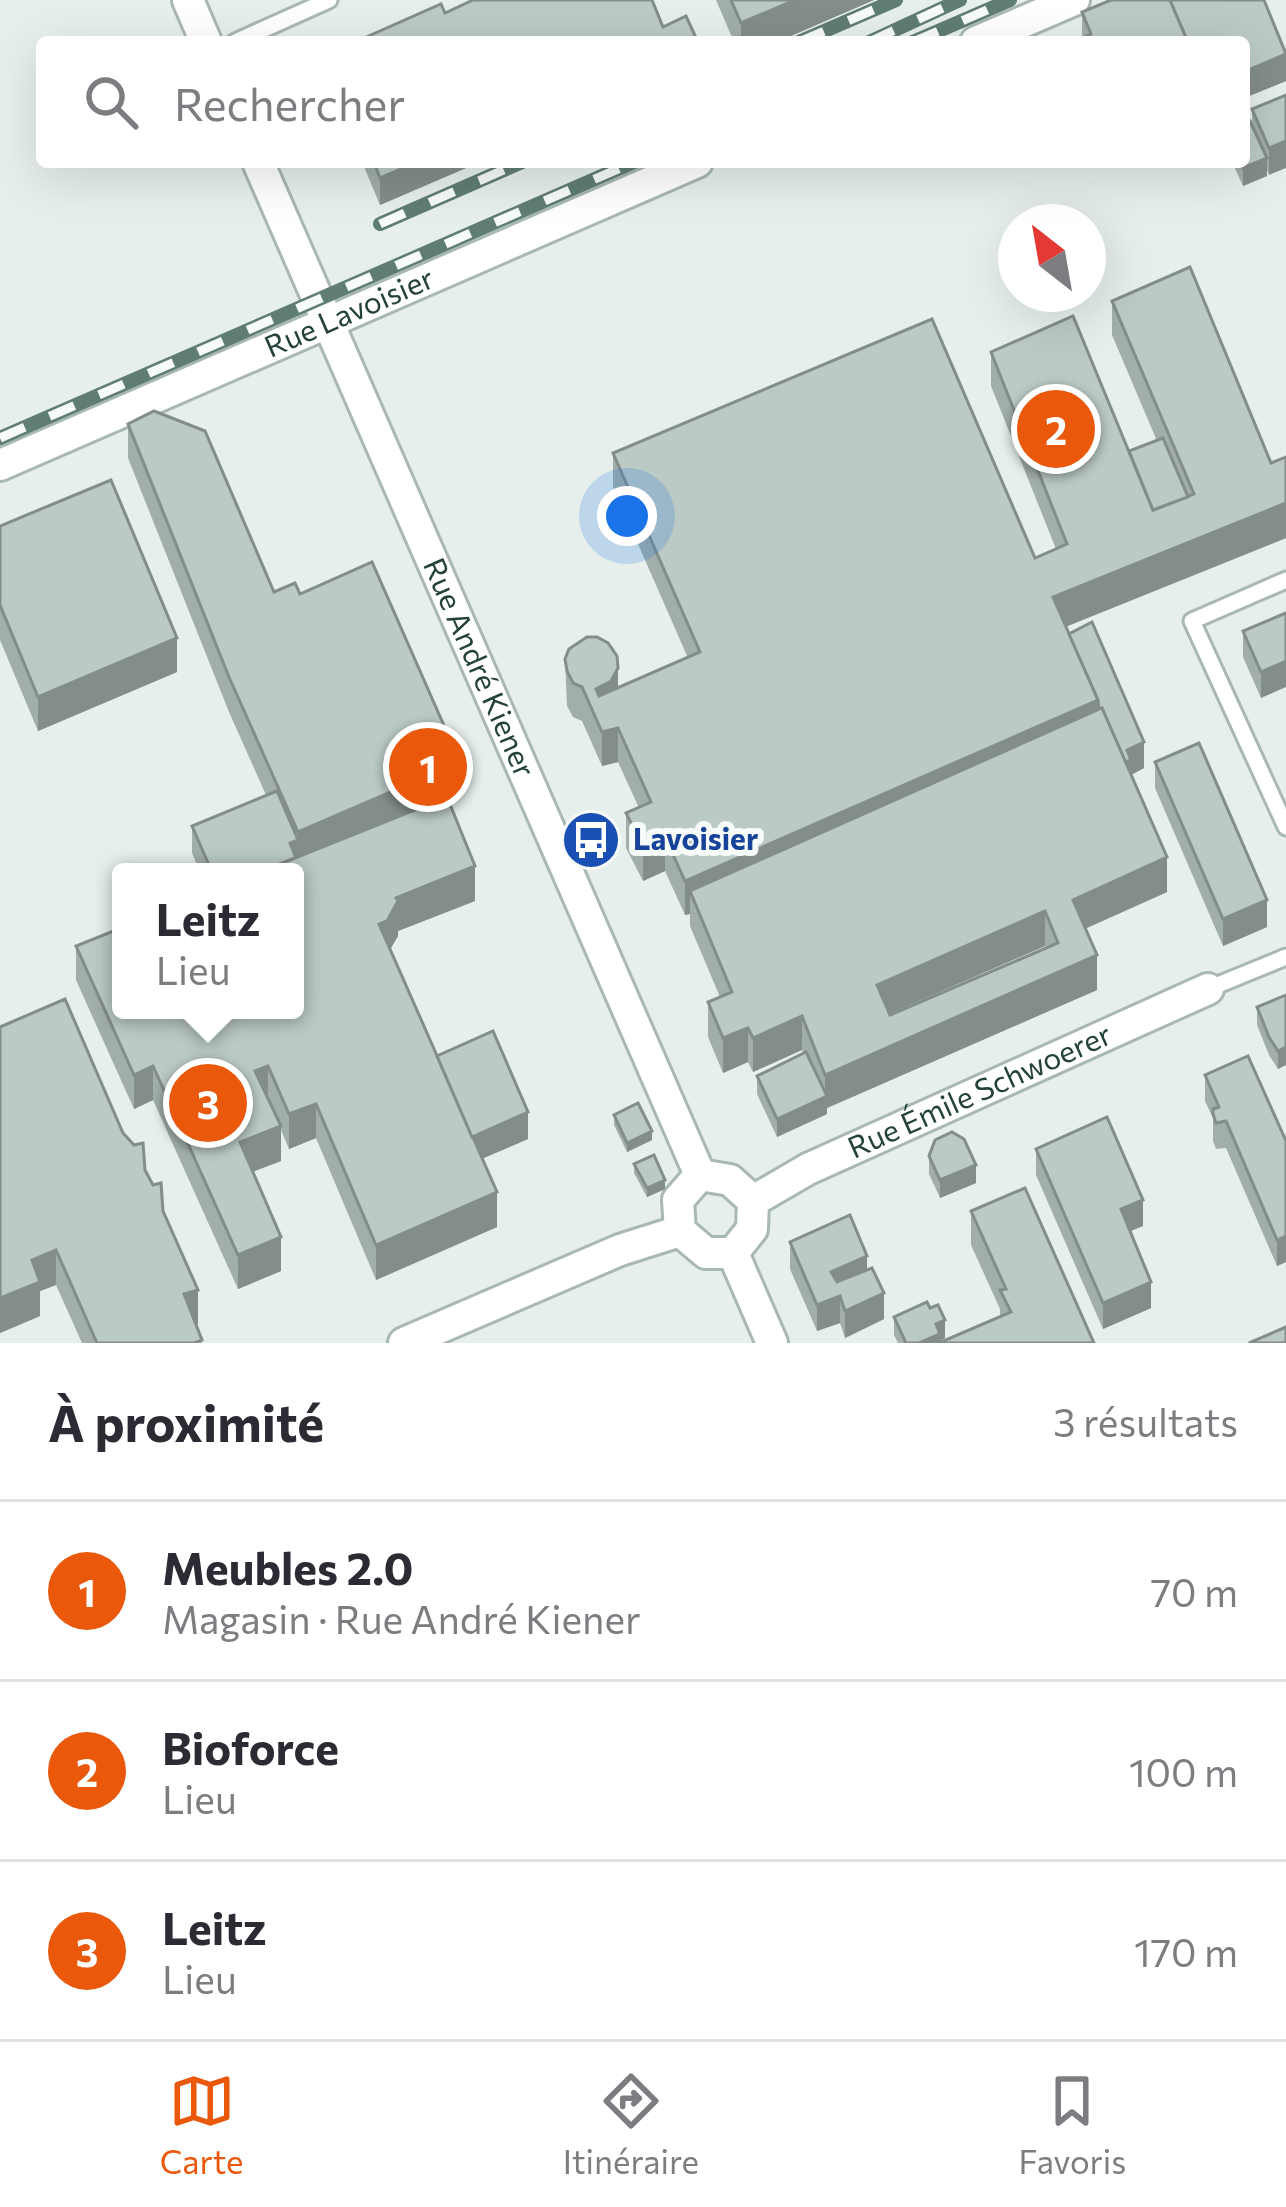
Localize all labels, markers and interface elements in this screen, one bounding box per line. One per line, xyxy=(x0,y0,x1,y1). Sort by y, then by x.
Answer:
search box xyxy=(36,36,1250,168)
icon: search xyxy=(78,69,144,135)
text: Rechercher xyxy=(174,75,405,130)
north arrow xyxy=(998,204,1106,312)
street label: Rue Lavoisier xyxy=(258,258,439,364)
pin: 2 xyxy=(1017,384,1095,474)
your location xyxy=(597,486,657,546)
street label: Rue André Kiener xyxy=(417,552,545,782)
pin: 1 xyxy=(389,722,467,812)
bus stop icon: Lavoisier xyxy=(560,809,622,871)
place label: Lavoisier xyxy=(633,819,758,856)
popup xyxy=(112,863,304,1019)
text: Leitz xyxy=(156,890,260,945)
text: Lieu xyxy=(156,945,230,993)
street label: Rue Émile Schwoerer xyxy=(841,1014,1116,1165)
pin: 3 xyxy=(169,1058,247,1148)
text: À proximité xyxy=(48,1390,324,1453)
text: 3 résultats xyxy=(1053,1397,1238,1445)
text: Meubles 2.0 xyxy=(162,1539,413,1594)
text: 1 xyxy=(78,1567,96,1615)
text: 70 m xyxy=(1151,1567,1238,1615)
text: Magasin · Rue André Kiener xyxy=(162,1594,641,1642)
text: Bioforce xyxy=(162,1719,339,1774)
text: 2 xyxy=(76,1747,98,1795)
text: 100 m xyxy=(1129,1747,1238,1795)
text: Lieu xyxy=(162,1774,237,1822)
text: Leitz xyxy=(162,1899,267,1954)
text: 3 xyxy=(76,1927,98,1975)
text: 170 m xyxy=(1134,1927,1238,1975)
text: Lieu xyxy=(162,1954,237,2002)
tab: Carte xyxy=(160,2068,243,2181)
tab: Itinéraire xyxy=(563,2068,699,2181)
tab: Favoris xyxy=(1018,2068,1126,2181)

